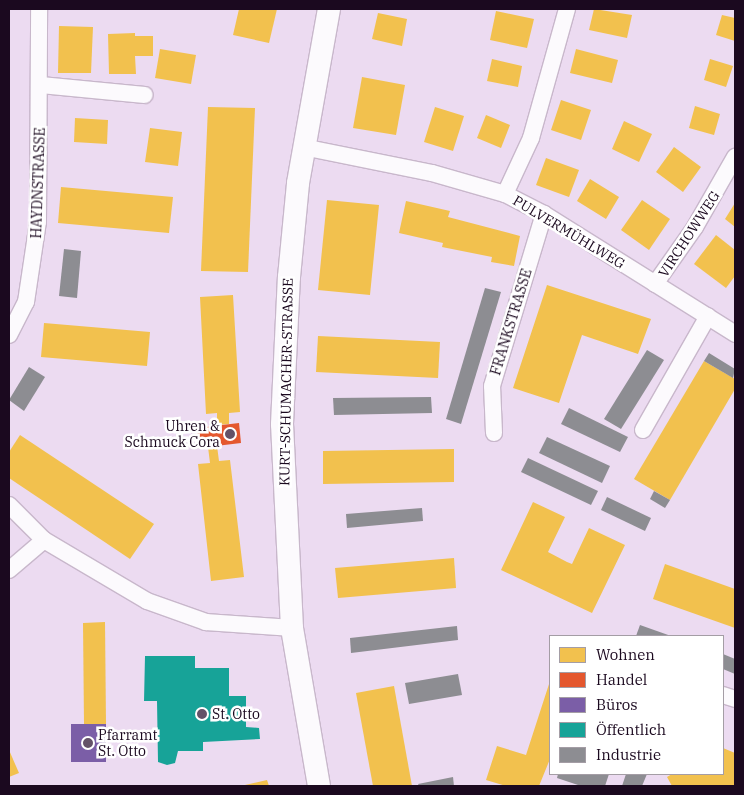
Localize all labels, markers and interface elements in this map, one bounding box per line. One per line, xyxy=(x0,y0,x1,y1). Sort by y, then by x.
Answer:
street label: HAYDNSTRASSE xyxy=(28,127,48,239)
street label: VIRCHOWWEG xyxy=(655,188,723,280)
street label: PULVERMÜHLWEG xyxy=(510,192,628,272)
street label: FRANKSTRASSE xyxy=(487,267,535,377)
street label: KURT-SCHUMACHER-STRASSE xyxy=(276,278,296,486)
place label: Uhren & Schmuck Cora xyxy=(124,418,220,451)
marker: Uhren & Schmuck Cora xyxy=(224,428,236,440)
legend xyxy=(549,635,724,775)
text: Wohnen xyxy=(596,645,655,664)
text: Handel xyxy=(596,670,647,689)
text: Büros xyxy=(596,695,638,714)
place label: St. Otto xyxy=(212,706,260,722)
marker: St. Otto xyxy=(196,708,208,720)
text: Öffentlich xyxy=(596,720,666,739)
place label: Pfarramt St. Otto xyxy=(98,727,158,760)
marker: Pfarramt St. Otto xyxy=(82,737,94,749)
text: Industrie xyxy=(596,745,661,764)

